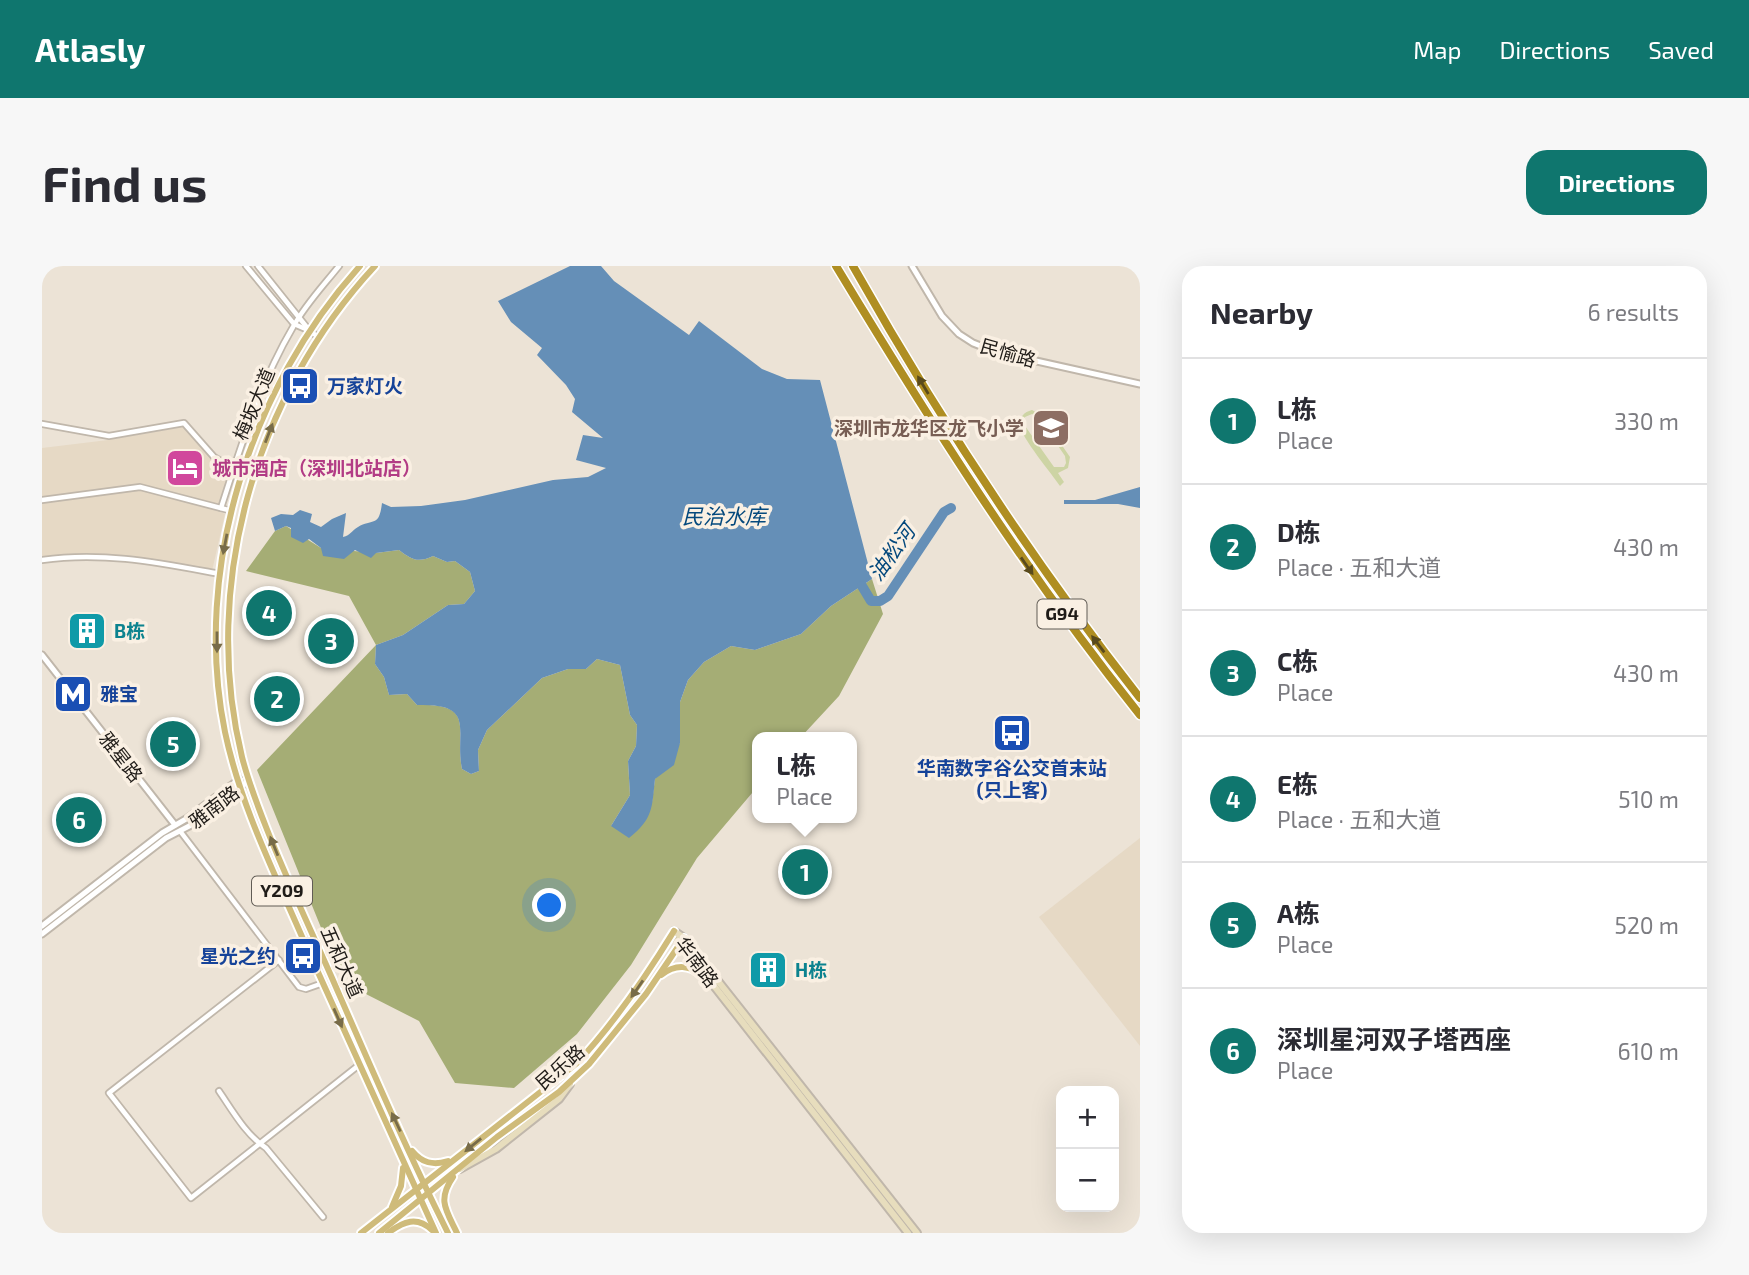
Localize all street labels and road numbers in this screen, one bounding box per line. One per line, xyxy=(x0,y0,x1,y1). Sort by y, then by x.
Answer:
street label: 民愉路 xyxy=(978,334,1039,371)
street label: 梅坂大道 xyxy=(228,364,279,443)
road number: G94 xyxy=(1038,600,1086,628)
street label: 雅星路 xyxy=(95,727,148,786)
street label: 雅南路 xyxy=(184,780,243,833)
road number: Y209 xyxy=(252,876,312,906)
street label: 五和大道 xyxy=(316,922,368,1001)
street label: 华南路 xyxy=(671,932,724,991)
street label: 民乐路 xyxy=(531,1039,589,1094)

